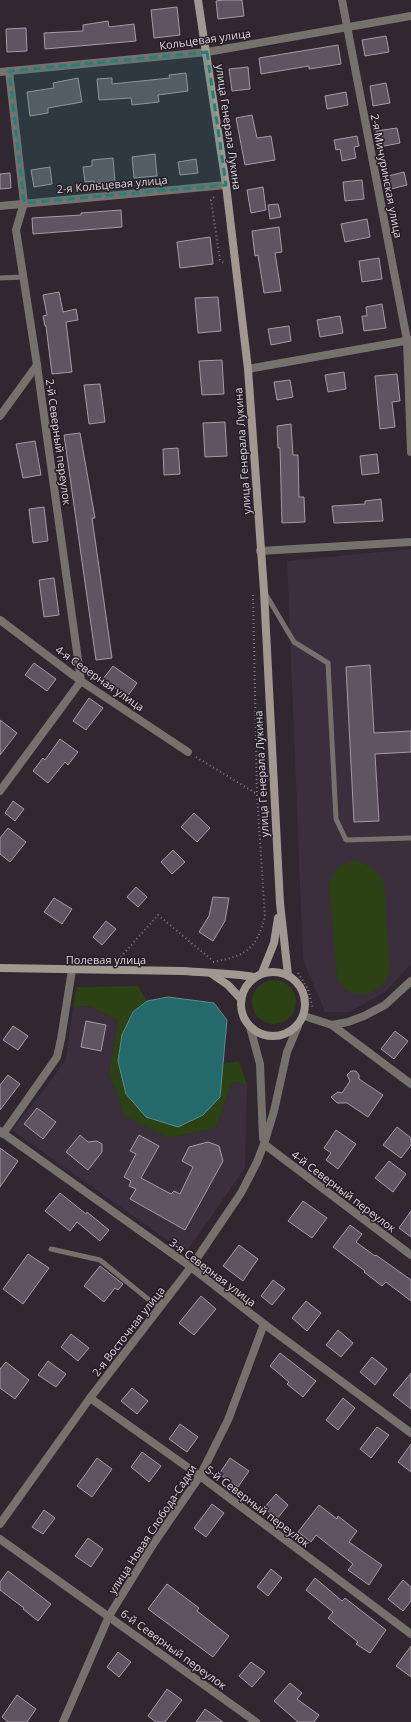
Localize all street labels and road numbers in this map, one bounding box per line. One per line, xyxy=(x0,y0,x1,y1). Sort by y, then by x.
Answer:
street label: Кольцевая улица xyxy=(158,25,252,53)
street label: улица Генерала Лукина xyxy=(213,63,245,191)
street label: 2-я Мичуринская улица xyxy=(368,113,406,239)
street label: 2-я Кольцевая улица xyxy=(56,172,168,196)
street label: 2-й Северный переулок xyxy=(43,378,75,506)
street label: улица Генерала Лукина xyxy=(230,387,254,515)
street label: 4-я Северная улица xyxy=(53,642,147,714)
street label: улица Генерала Лукина xyxy=(250,710,272,838)
street label: Полевая улица xyxy=(66,952,146,967)
street label: 4-й Северный переулок xyxy=(289,1147,400,1235)
street label: 3-я Северная улица xyxy=(167,1234,259,1310)
street label: 2-я Восточная улица xyxy=(88,1283,168,1379)
street label: улица Новая Слобода-Садки xyxy=(104,1461,200,1597)
street label: 5-й Северный переулок xyxy=(203,1462,314,1550)
street label: 6-й Северный переулок xyxy=(118,1606,230,1693)

